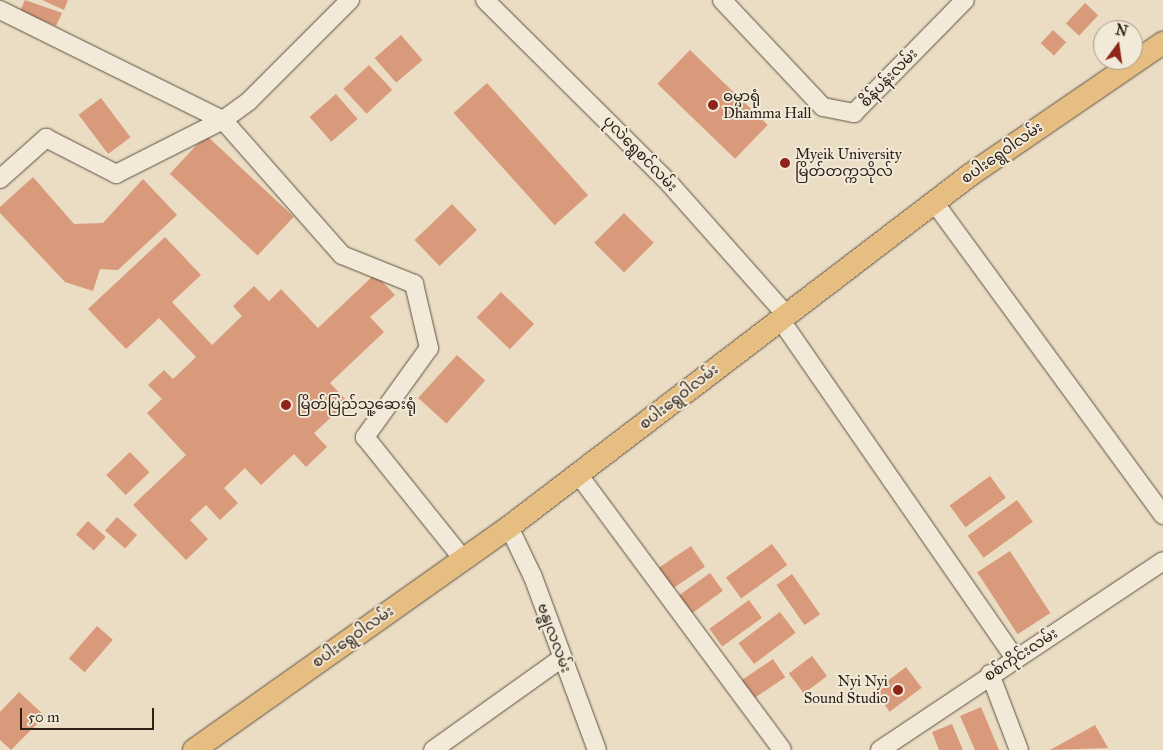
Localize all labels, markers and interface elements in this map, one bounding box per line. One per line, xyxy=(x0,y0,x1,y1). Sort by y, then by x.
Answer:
north arrow xyxy=(1093,20,1143,70)
text: N xyxy=(1114,21,1129,41)
street label: စိန်ပန်းလမ်း xyxy=(857,45,921,111)
place label: ဓမ္မာရုံ Dhamma Hall xyxy=(723,87,812,122)
marker: ဓမ္မာရုံ Dhamma Hall xyxy=(707,99,719,111)
street label: ပုလဲရွေစင်လမ်း xyxy=(599,112,681,196)
street label: စပါးရွေဝါလမ်း xyxy=(958,118,1046,188)
place label: Myeik University မြိတ်တက္ကသိုလ် xyxy=(795,145,902,180)
marker: Myeik University မြိတ်တက္ကသိုလ် xyxy=(779,157,791,169)
street label: စပါးရွေဝါလမ်း xyxy=(636,361,722,433)
place label: မြိတ်ပြည်သူ့ဆေးရုံ xyxy=(297,396,416,414)
marker: မြိတ်ပြည်သူ့ဆေးရုံ xyxy=(279,398,293,412)
street label: ဗန္ဓုလလမ်း xyxy=(533,601,575,675)
street label: စပါးရွေဝါလမ်း xyxy=(309,602,397,672)
street label: စစ်ကိုင်းလမ်း xyxy=(981,625,1061,685)
place label: Nyi Nyi Sound Studio xyxy=(804,672,888,707)
marker: Nyi Nyi Sound Studio xyxy=(892,684,904,696)
scale bar xyxy=(22,698,156,730)
text: 50 m xyxy=(28,708,60,726)

